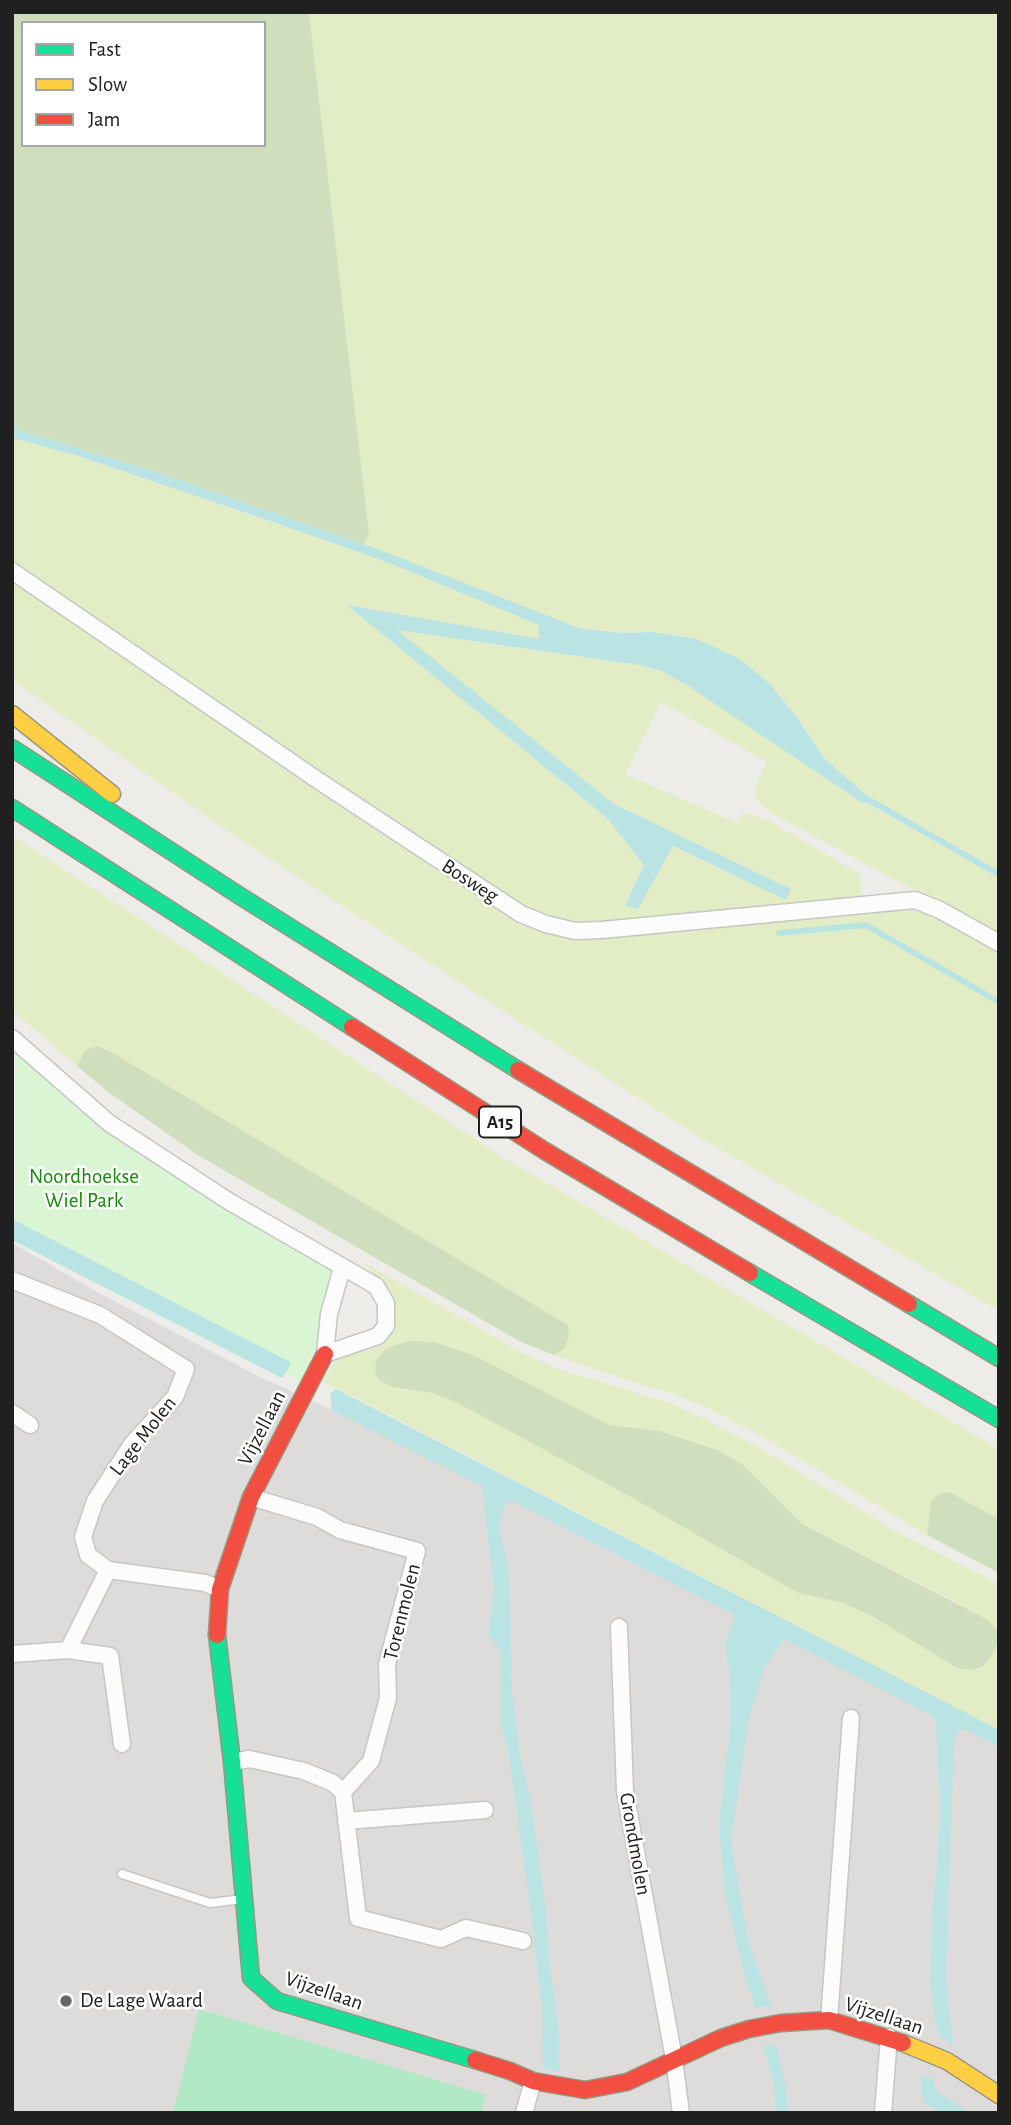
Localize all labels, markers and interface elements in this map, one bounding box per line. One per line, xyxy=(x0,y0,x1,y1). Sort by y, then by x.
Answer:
legend xyxy=(21,21,266,147)
text: Fast xyxy=(88,39,121,60)
text: Slow xyxy=(88,74,127,95)
text: Jam xyxy=(88,109,120,130)
street label: Bosweg xyxy=(437,853,503,909)
road number: A15 xyxy=(479,1106,521,1138)
park label: Noordhoekse Wiel Park xyxy=(29,1164,139,1214)
street label: Vijzellaan xyxy=(232,1386,292,1470)
street label: Lage Molen xyxy=(104,1391,182,1481)
street label: Torenmolen xyxy=(378,1561,426,1663)
street label: Grondmolen xyxy=(614,1791,656,1897)
street label: Vijzellaan xyxy=(282,1966,366,2016)
place label: De Lage Waard xyxy=(80,1988,203,2014)
street label: Vijzellaan xyxy=(842,1992,926,2040)
marker: De Lage Waard xyxy=(58,1993,74,2009)

